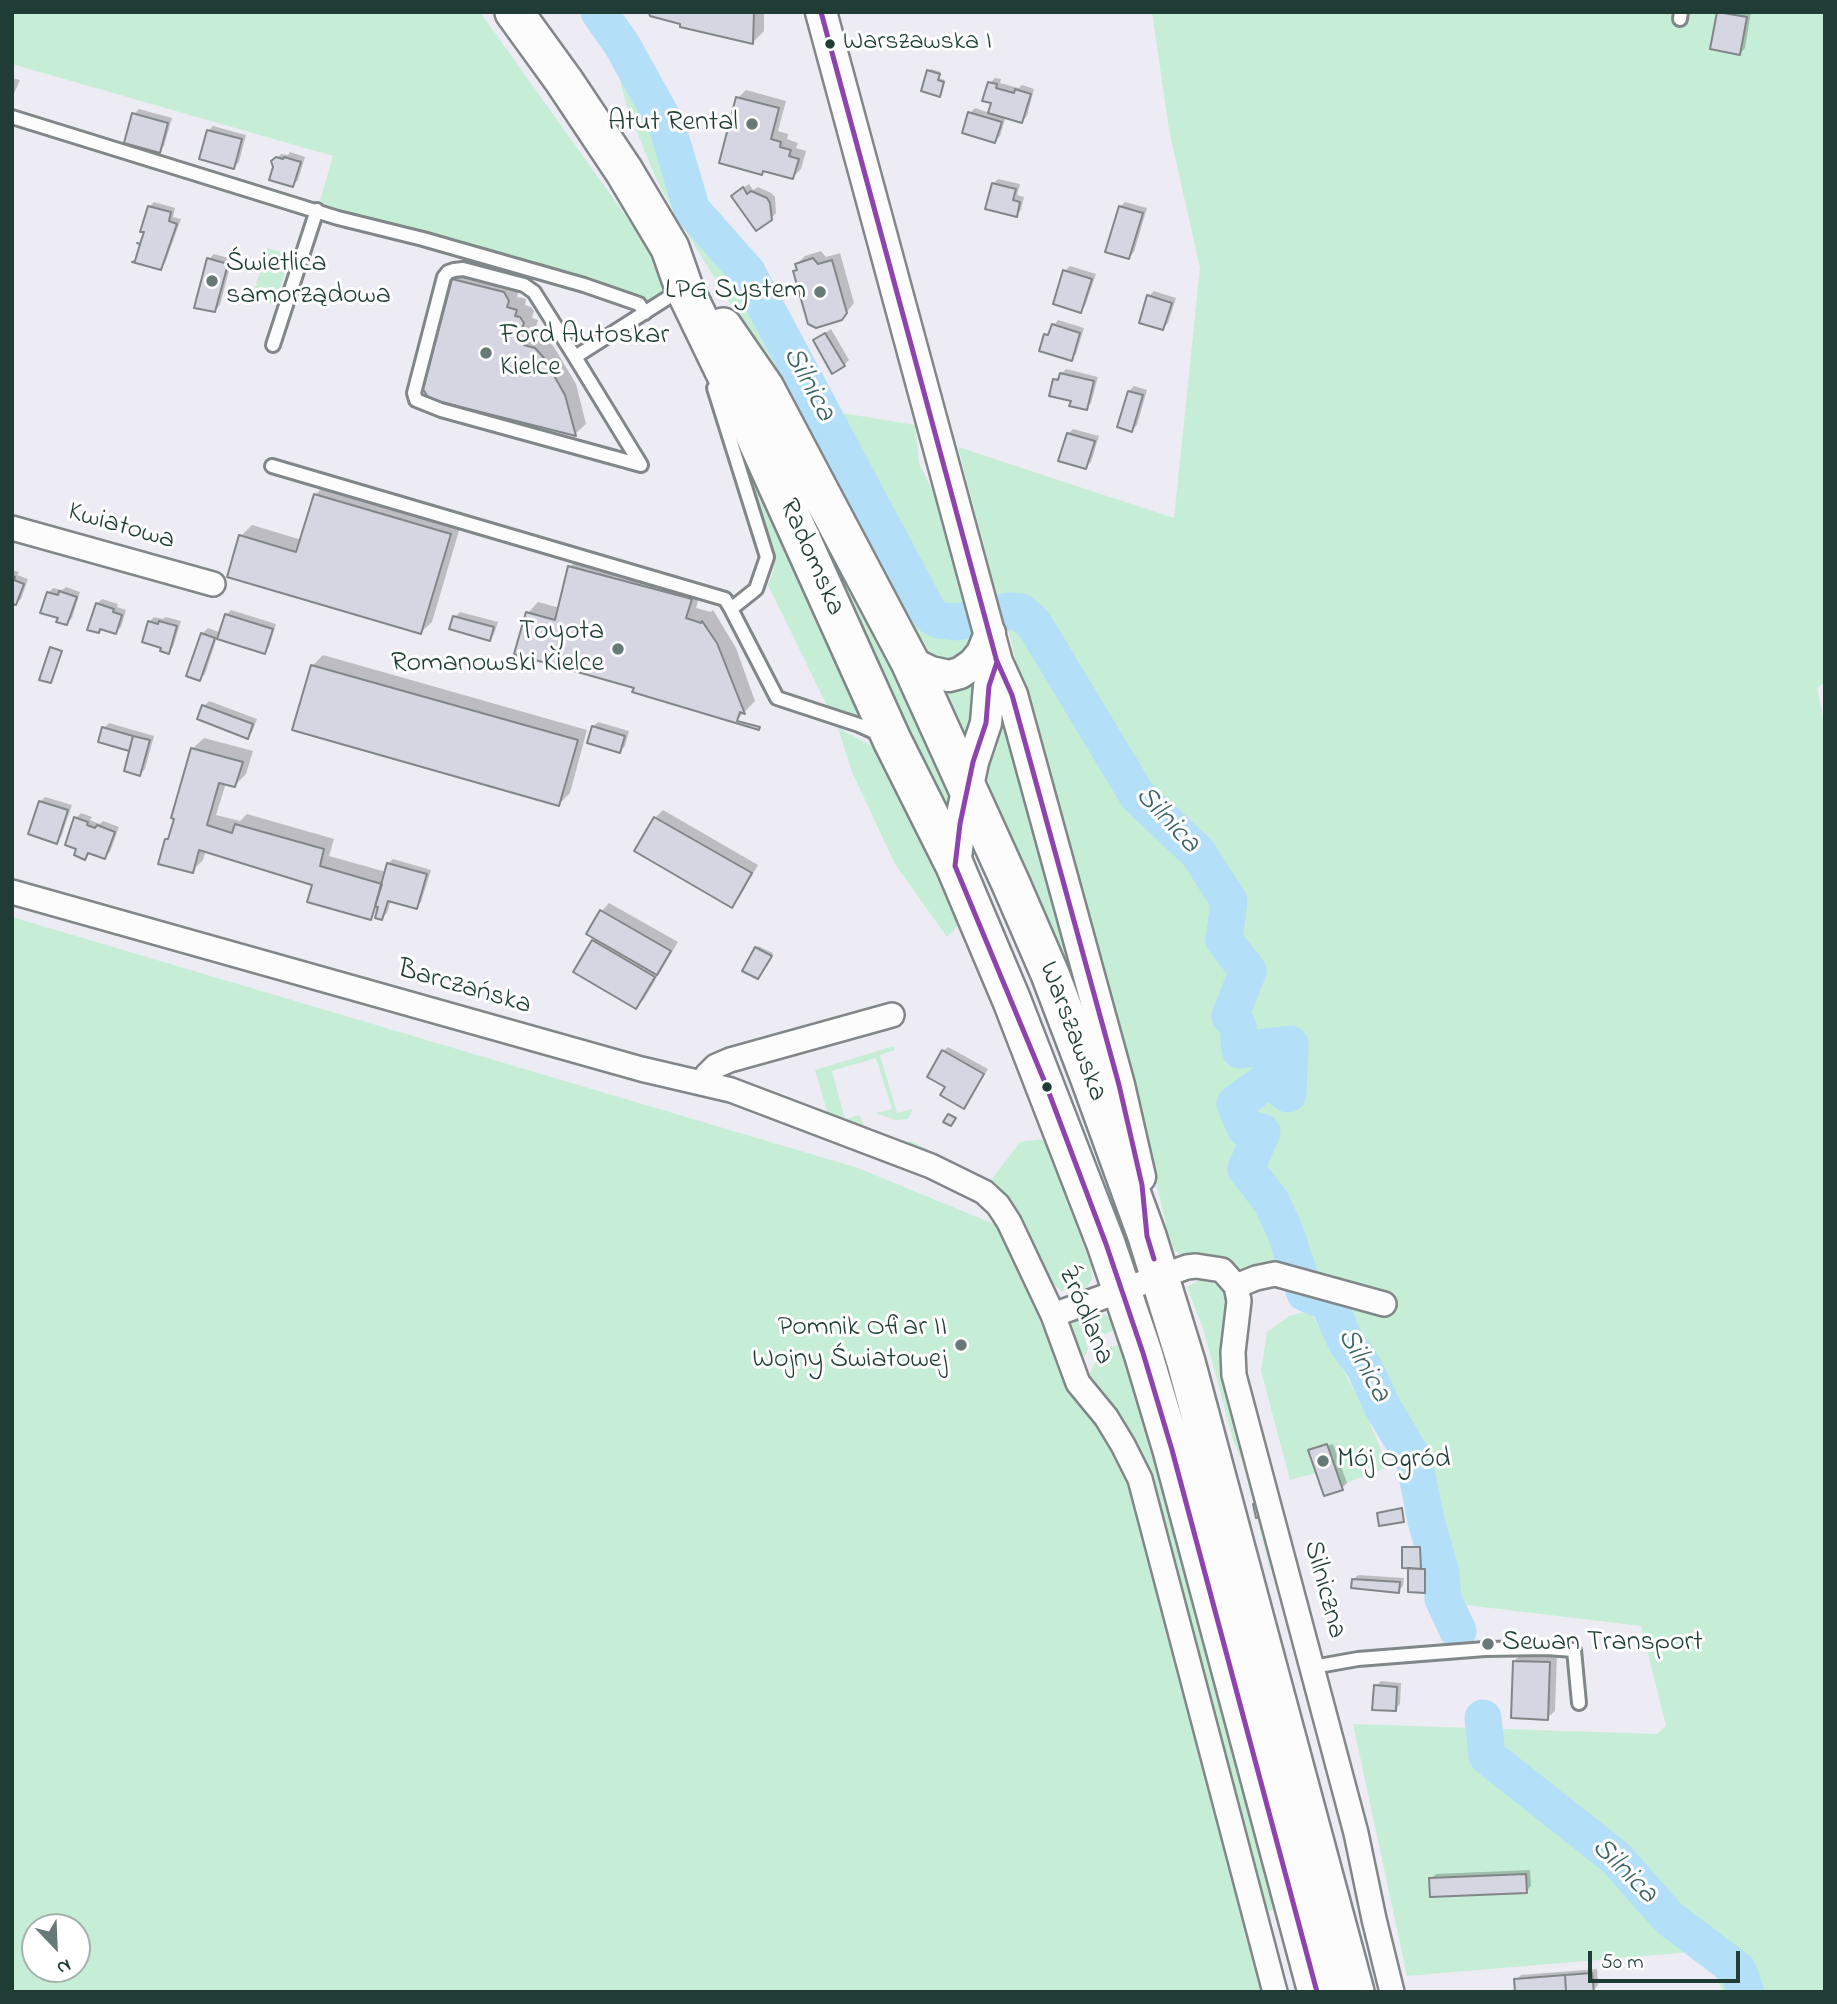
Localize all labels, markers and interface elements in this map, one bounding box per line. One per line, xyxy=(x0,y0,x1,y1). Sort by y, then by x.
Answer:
place label: Warszawska I xyxy=(843,28,992,60)
marker: Warszawska I xyxy=(823,37,837,51)
place label: Atut Rental xyxy=(608,107,738,141)
marker: Atut Rental xyxy=(744,116,760,132)
place label: Świetlica samorządowa xyxy=(226,248,391,314)
marker: Świetlica samorządowa xyxy=(204,273,220,289)
place label: LPG System xyxy=(665,275,806,309)
marker: LPG System xyxy=(812,284,828,300)
place label: Ford Autoskar Kielce xyxy=(500,320,669,386)
water label: Silnica xyxy=(772,341,842,429)
marker: Ford Autoskar Kielce xyxy=(478,345,494,361)
street label: Radomska xyxy=(769,494,851,622)
street label: Kwiatowa xyxy=(64,497,178,559)
place label: Toyota Romanowski Kielce xyxy=(391,616,604,682)
marker: Toyota Romanowski Kielce xyxy=(610,641,626,657)
water label: Silnica xyxy=(1126,780,1206,862)
street label: Barczańska xyxy=(393,954,535,1024)
street label: Warszawska xyxy=(1029,958,1113,1106)
unlabelled marker xyxy=(1040,1080,1054,1094)
street label: Źródlana xyxy=(1048,1262,1120,1370)
place label: Pomnik Ofiar II Wojny Światowej xyxy=(752,1312,947,1378)
water label: Silnica xyxy=(1327,1323,1397,1409)
marker: Pomnik Ofiar II Wojny Światowej xyxy=(953,1337,969,1353)
place label: Mój Ogród xyxy=(1337,1444,1451,1478)
marker: Mój Ogród xyxy=(1315,1453,1331,1469)
street label: Silniczna xyxy=(1294,1538,1352,1642)
place label: Sewan Transport xyxy=(1502,1627,1703,1661)
marker: Sewan Transport xyxy=(1480,1636,1496,1652)
water label: Silnica xyxy=(1582,1831,1664,1913)
north arrow xyxy=(21,1913,91,1983)
scale bar xyxy=(1592,1938,1744,1982)
text: 50 m xyxy=(1601,1948,1644,1978)
text: N xyxy=(52,1951,75,1981)

